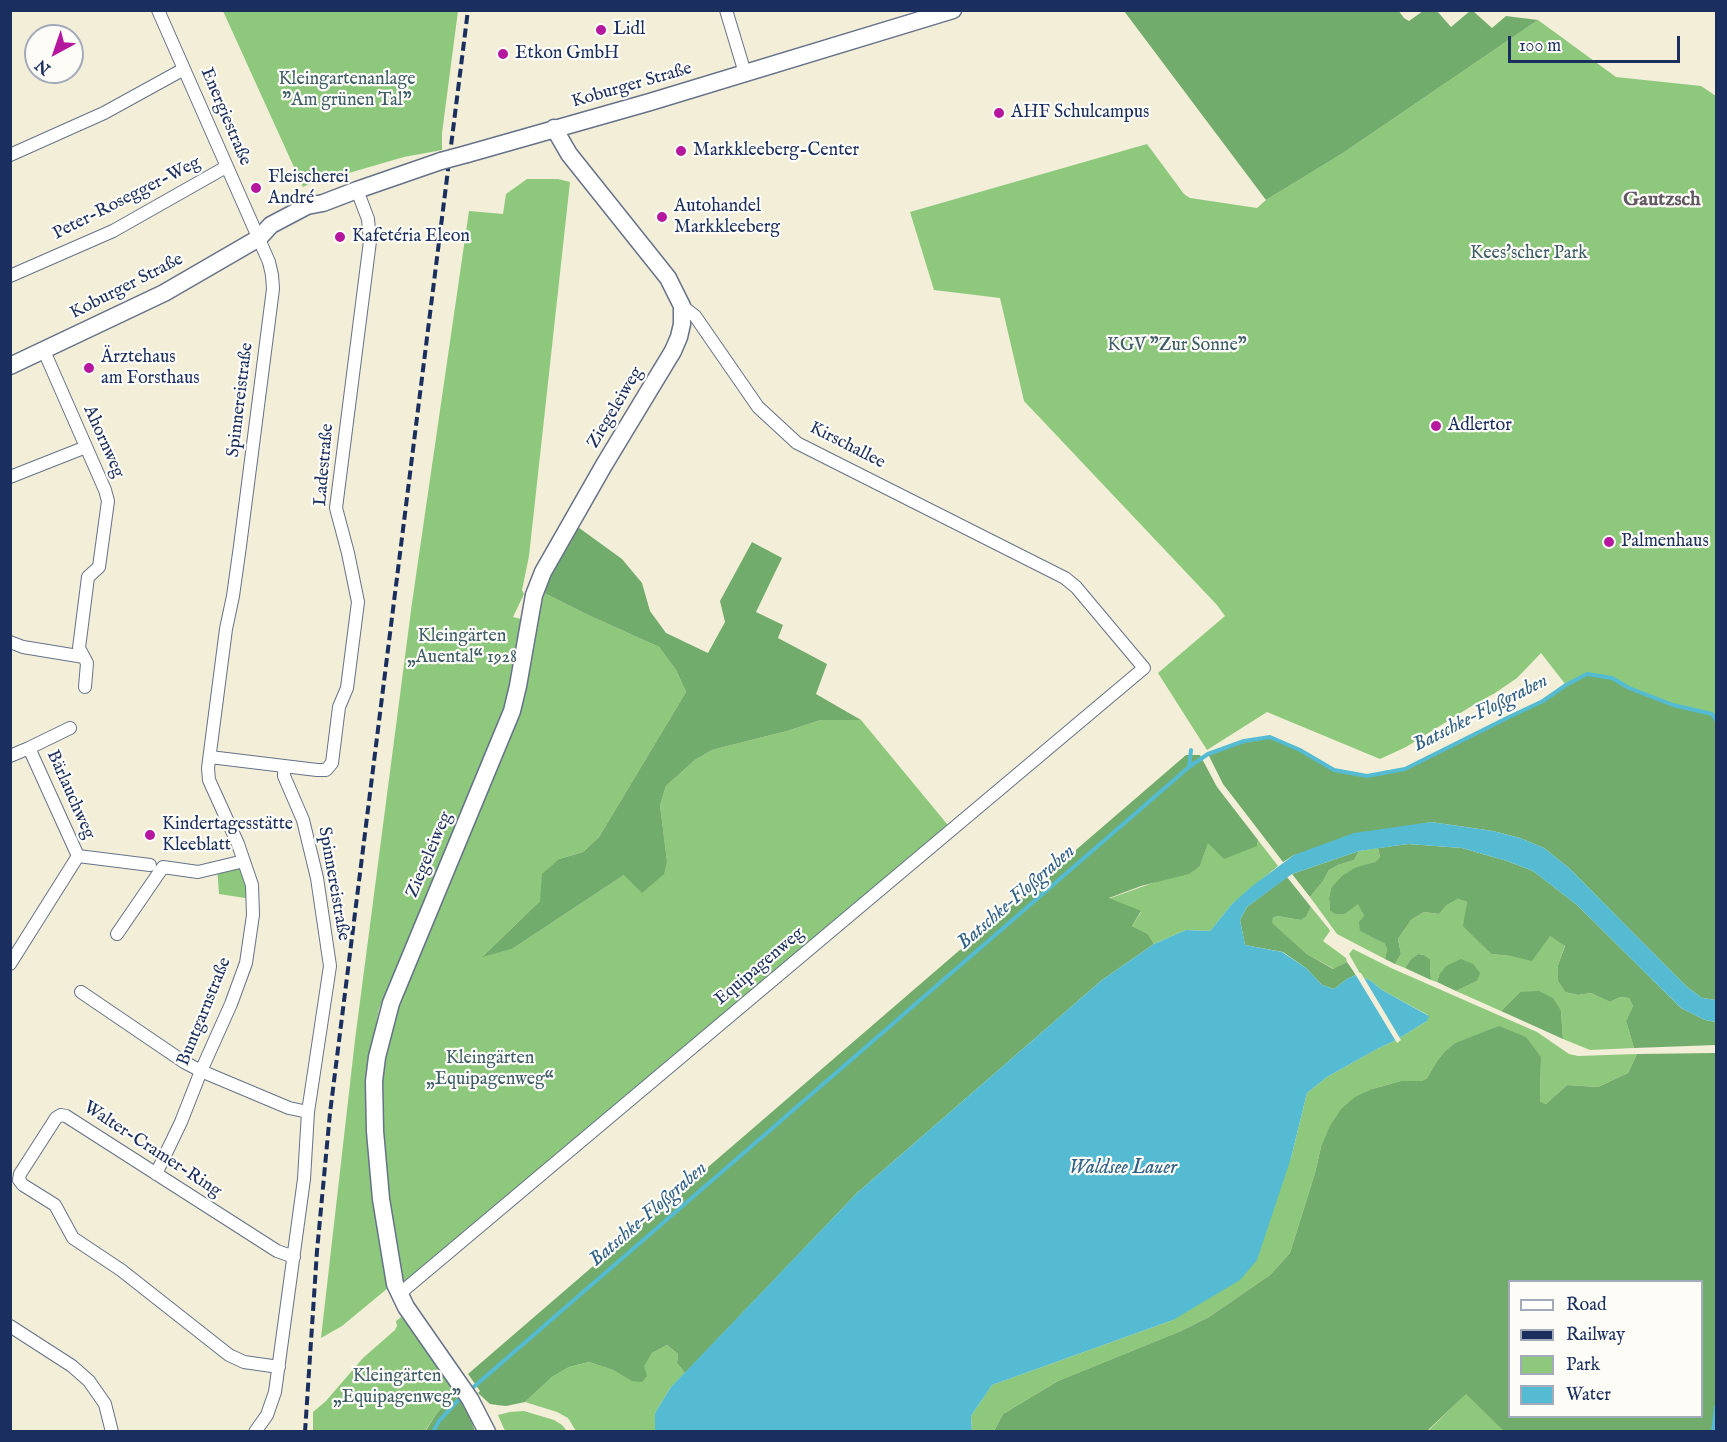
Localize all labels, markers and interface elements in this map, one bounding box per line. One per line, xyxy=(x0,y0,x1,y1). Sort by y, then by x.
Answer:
place label: Lidl xyxy=(613,19,645,41)
marker: Lidl xyxy=(594,23,608,37)
north arrow xyxy=(24,24,84,84)
scale bar xyxy=(1511,24,1684,62)
text: 100 m xyxy=(1519,35,1561,58)
place label: Etkon GmbH xyxy=(515,43,619,65)
marker: Etkon GmbH xyxy=(496,47,510,61)
text: N xyxy=(32,54,55,78)
street label: Koburger Straße xyxy=(569,59,695,113)
street label: Energiestraße xyxy=(195,65,255,169)
park label: Kleingartenanlage "Am grünen Tal" xyxy=(279,69,415,112)
place label: AHF Schulcampus xyxy=(1011,102,1149,124)
marker: AHF Schulcampus xyxy=(992,106,1006,120)
place label: Markkleeberg-Center xyxy=(693,140,859,162)
marker: Markkleeberg-Center xyxy=(674,144,688,158)
street label: Peter-Rosegger-Weg xyxy=(50,152,204,246)
place label: Fleischerei André xyxy=(268,167,349,210)
marker: Fleischerei André xyxy=(249,181,263,195)
district label: Gautzsch xyxy=(1623,189,1701,213)
place label: Autohandel Markkleeberg xyxy=(674,196,780,238)
marker: Autohandel Markkleeberg xyxy=(655,210,669,224)
place label: Kafetéria Eleon xyxy=(352,226,470,248)
marker: Kafetéria Eleon xyxy=(333,230,347,244)
park label: Kees'scher Park xyxy=(1470,243,1588,265)
street label: Koburger Straße xyxy=(67,249,187,325)
park label: KGV "Zur Sonne" xyxy=(1107,335,1247,357)
street label: Spinnereistraße xyxy=(223,341,259,459)
place label: Ärztehaus am Forsthaus xyxy=(101,347,200,389)
marker: Ärztehaus am Forsthaus xyxy=(82,361,96,375)
street label: Ziegeleiweg xyxy=(583,363,649,453)
street label: Ahornweg xyxy=(77,402,129,482)
place label: Adlertor xyxy=(1448,415,1512,437)
street label: Kirschallee xyxy=(805,418,889,474)
marker: Adlertor xyxy=(1429,419,1443,433)
street label: Ladestraße xyxy=(311,423,339,507)
place label: Palmenhaus xyxy=(1621,531,1709,553)
marker: Palmenhaus xyxy=(1602,535,1616,549)
park label: Kleingärten „Auental“ 1928 xyxy=(407,626,517,668)
water label: Batschke‐Floßgraben xyxy=(1410,670,1552,758)
street label: Bärlauchweg xyxy=(41,747,99,843)
street label: Ziegeleiweg xyxy=(402,809,458,901)
place label: Kindertagesstätte Kleeblatt xyxy=(162,814,293,856)
street label: Spinnereistraße xyxy=(312,825,354,943)
marker: Kindertagesstätte Kleeblatt xyxy=(143,828,157,842)
water label: Batschke‐Floßgraben xyxy=(953,840,1081,956)
street label: Equipagenweg xyxy=(711,923,809,1011)
street label: Buntgarnstraße xyxy=(173,955,237,1069)
park label: Kleingärten „Equipagenweg“ xyxy=(426,1048,554,1090)
street label: Walter-Cramer-Ring xyxy=(79,1097,225,1203)
water label: Batschke‐Floßgraben xyxy=(585,1157,713,1273)
water label: Waldsee Lauer xyxy=(1069,1157,1177,1181)
legend xyxy=(1508,1280,1703,1418)
text: Road xyxy=(1566,1294,1607,1317)
text: Railway xyxy=(1566,1324,1625,1347)
text: Park xyxy=(1566,1354,1600,1377)
park label: Kleingärten „Equipagenweg" xyxy=(333,1366,461,1408)
text: Water xyxy=(1566,1384,1611,1407)

